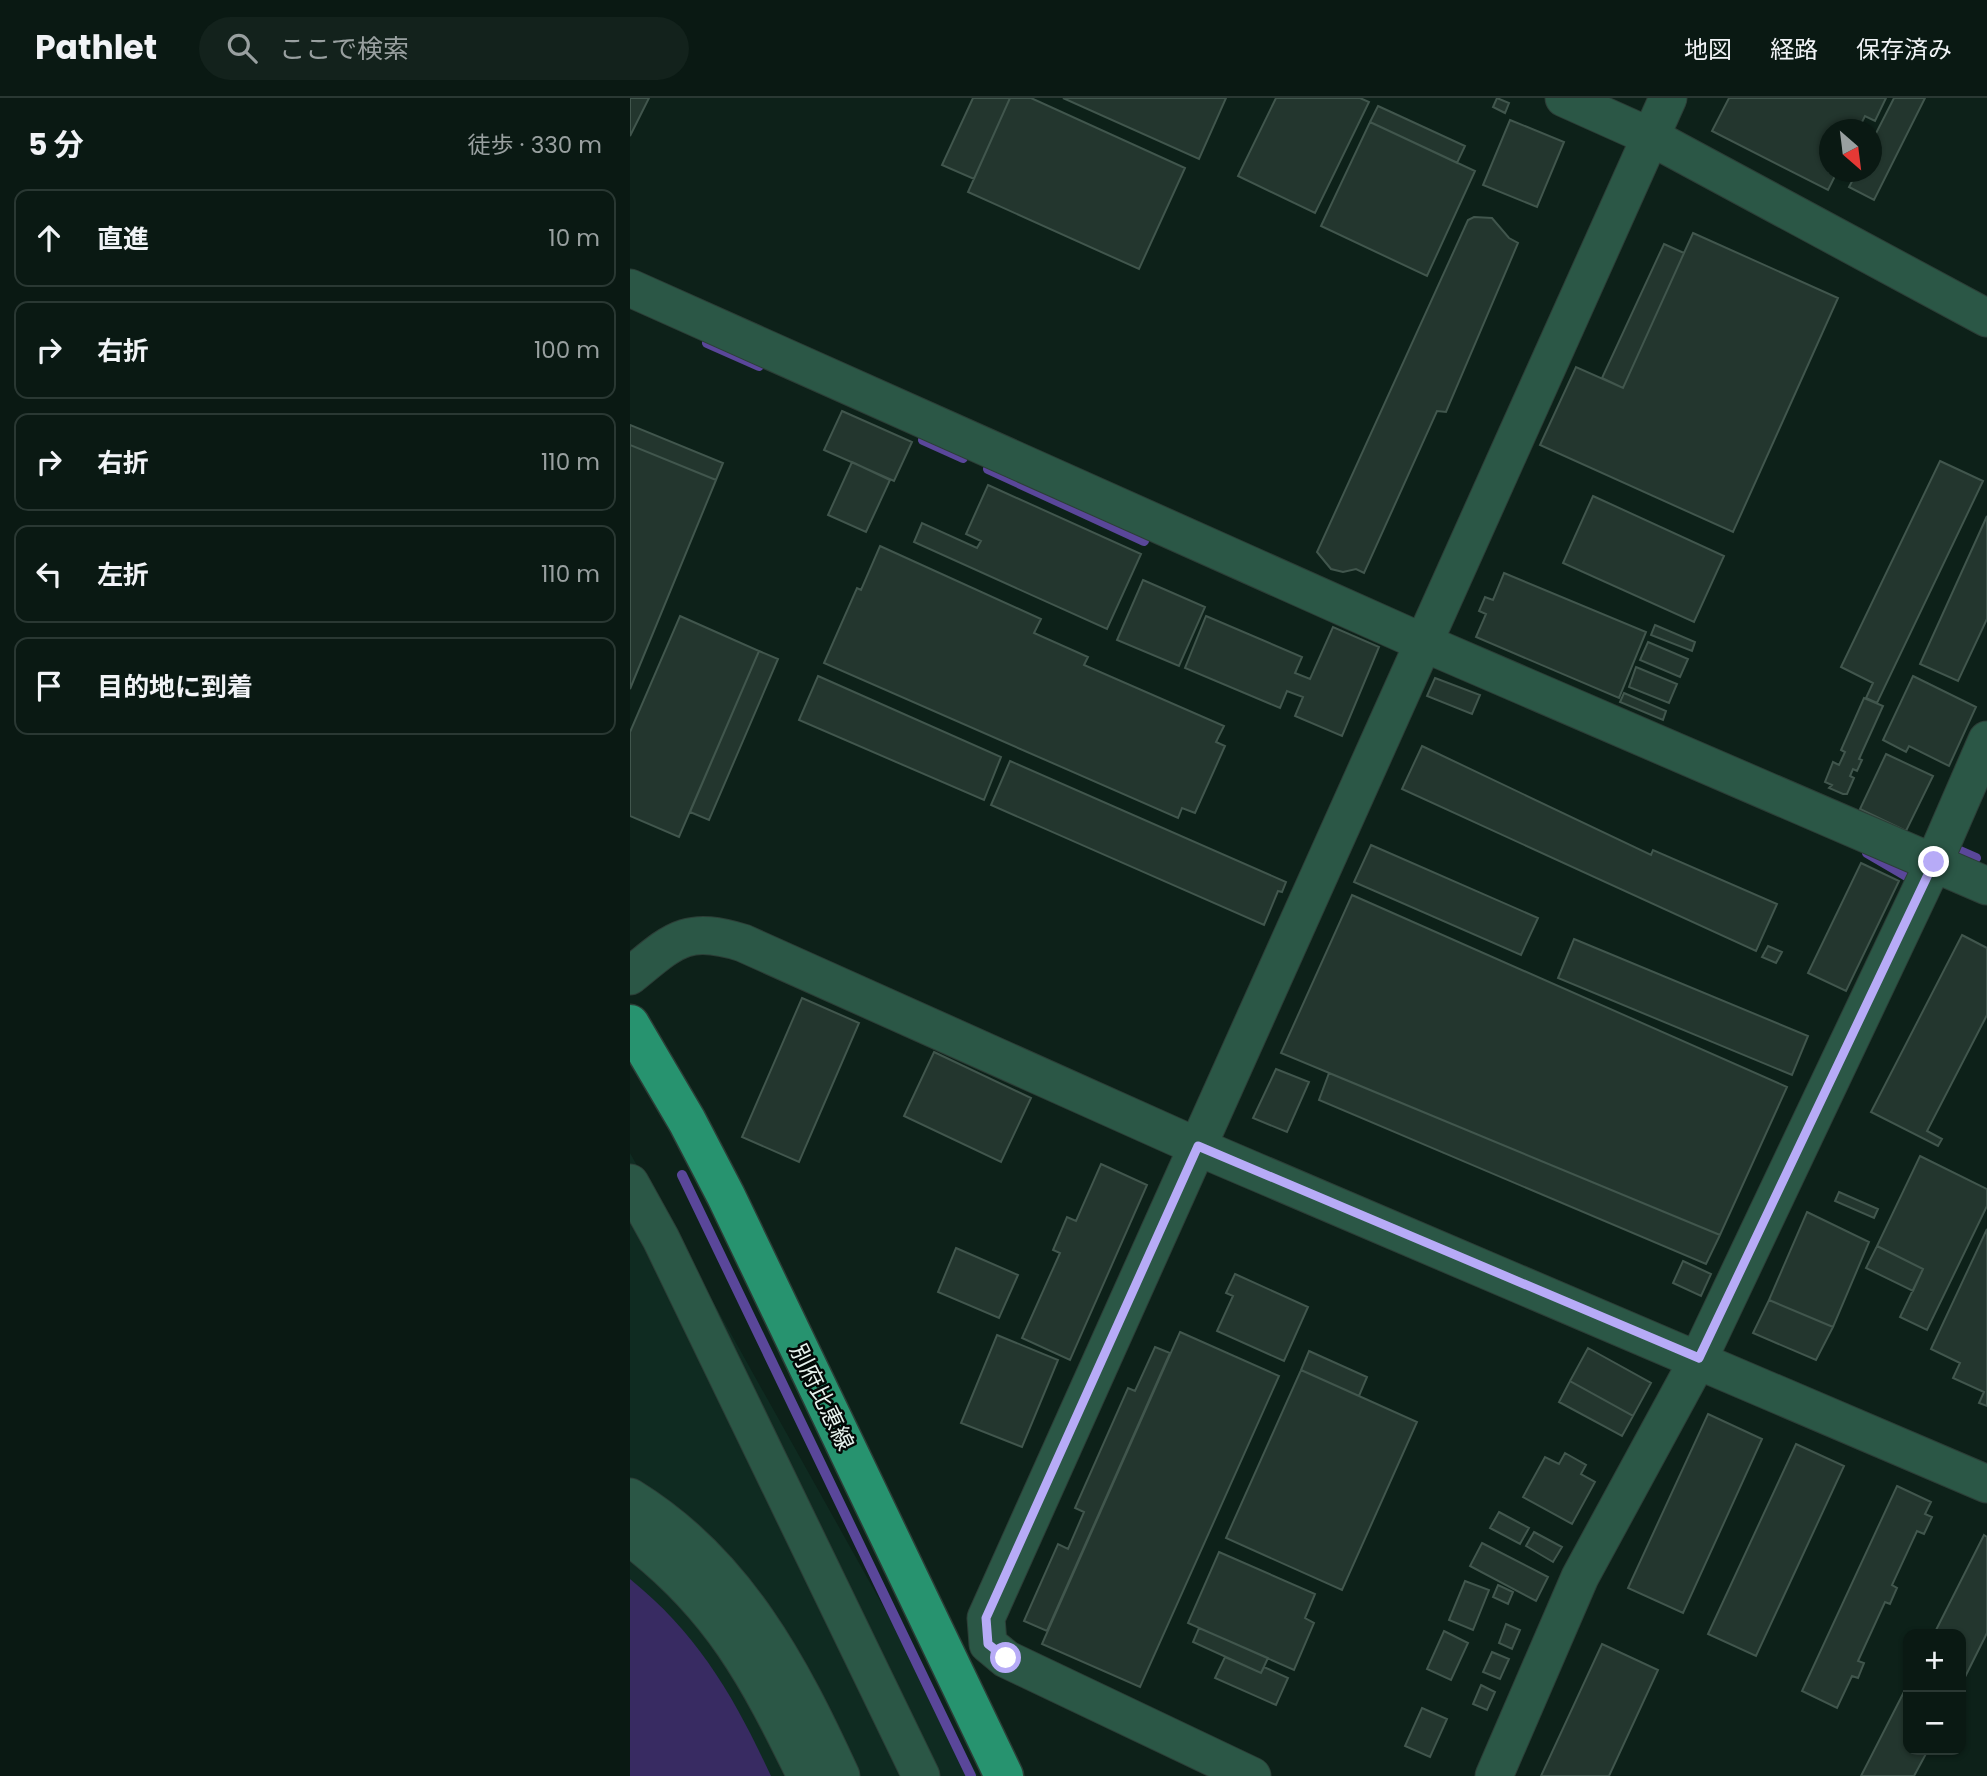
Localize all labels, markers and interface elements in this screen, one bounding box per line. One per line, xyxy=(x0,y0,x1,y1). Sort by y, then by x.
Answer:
search box xyxy=(199,17,689,80)
text: Pathlet xyxy=(35,24,157,71)
icon: search xyxy=(223,29,261,67)
text: ここで検索 xyxy=(279,31,409,67)
text: 地図 xyxy=(1684,33,1732,66)
text: 経路 xyxy=(1770,33,1818,66)
text: 保存済み xyxy=(1856,33,1952,66)
north arrow xyxy=(1819,119,1882,182)
text: 5 分 xyxy=(28,123,84,166)
text: 徒歩 · 330 m xyxy=(467,129,602,161)
icon: ahead xyxy=(30,219,68,257)
text: 直進 xyxy=(97,221,149,257)
text: 10 m xyxy=(548,222,600,254)
icon: right xyxy=(30,331,68,369)
text: 右折 xyxy=(97,333,149,369)
text: 100 m xyxy=(534,334,600,366)
icon: right xyxy=(30,443,68,481)
text: 右折 xyxy=(97,445,149,481)
text: 110 m xyxy=(541,446,600,478)
icon: left xyxy=(30,555,68,593)
text: 左折 xyxy=(97,557,149,593)
text: 110 m xyxy=(541,558,600,590)
icon: arrive xyxy=(30,667,68,705)
text: 目的地に到着 xyxy=(97,669,253,705)
route end xyxy=(1918,846,1949,877)
street label: 別府比恵線 xyxy=(782,1338,862,1456)
map controls xyxy=(1903,1629,1966,1755)
button: + xyxy=(1903,1629,1966,1692)
route start xyxy=(990,1642,1021,1673)
button: − xyxy=(1903,1692,1966,1755)

